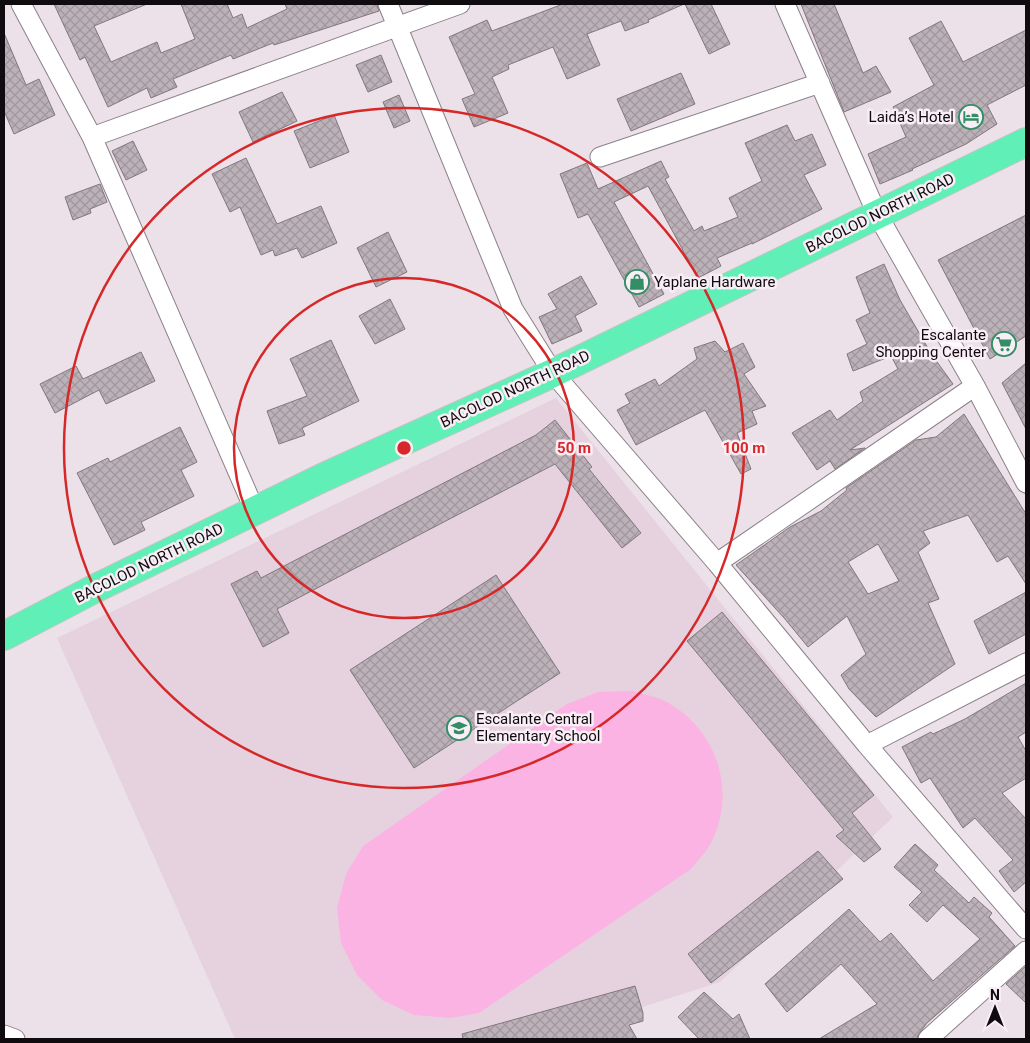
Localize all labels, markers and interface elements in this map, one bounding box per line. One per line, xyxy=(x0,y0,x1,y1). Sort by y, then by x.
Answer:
hotel icon: Laida’s Hotel xyxy=(958,104,984,130)
place label: Laida’s Hotel xyxy=(869,108,954,126)
street label: BACOLOD NORTH ROAD xyxy=(803,169,957,257)
shop icon: Yaplane Hardware xyxy=(624,269,650,295)
place label: Yaplane Hardware xyxy=(654,273,775,291)
place label: Escalante Shopping Center xyxy=(875,326,986,361)
supermarket icon: Escalante Shopping Center xyxy=(991,331,1017,357)
street label: BACOLOD NORTH ROAD xyxy=(437,346,593,432)
centre of rings xyxy=(395,439,413,457)
text: 50 m xyxy=(557,439,591,457)
text: 100 m xyxy=(723,439,765,457)
street label: BACOLOD NORTH ROAD xyxy=(72,519,226,607)
place label: Escalante Central Elementary School xyxy=(476,710,600,745)
school or university icon: Escalante Central Elementary School xyxy=(446,715,472,741)
north arrow xyxy=(970,983,1020,1033)
text: N xyxy=(990,987,1000,1003)

